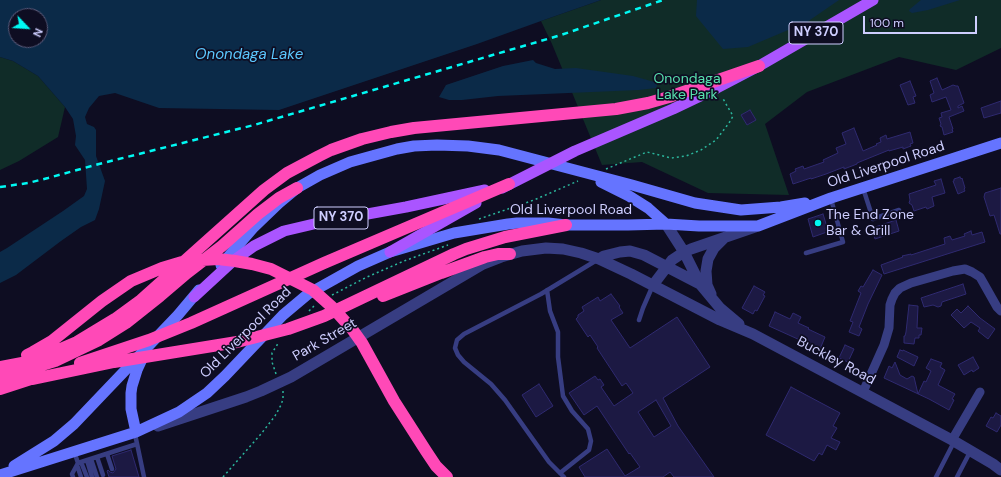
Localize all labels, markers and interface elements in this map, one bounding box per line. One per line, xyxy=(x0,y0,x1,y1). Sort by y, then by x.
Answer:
north arrow xyxy=(8,8,48,48)
scale bar xyxy=(865,8,979,34)
text: 100 m xyxy=(870,15,904,31)
road number: NY 370 xyxy=(789,22,843,44)
text: N xyxy=(30,26,46,39)
water label: Onondaga Lake xyxy=(195,46,303,64)
park label: Onondaga Lake Park xyxy=(653,71,721,104)
street label: Old Liverpool Road xyxy=(825,138,947,192)
street label: Old Liverpool Road xyxy=(510,202,632,218)
road number: NY 370 xyxy=(314,207,368,229)
place label: The End Zone Bar & Grill xyxy=(826,207,914,240)
marker: The End Zone Bar & Grill xyxy=(813,218,823,228)
street label: Old Liverpool Road xyxy=(197,284,295,382)
street label: Park Street xyxy=(290,315,360,365)
street label: Buckley Road xyxy=(794,333,878,389)

